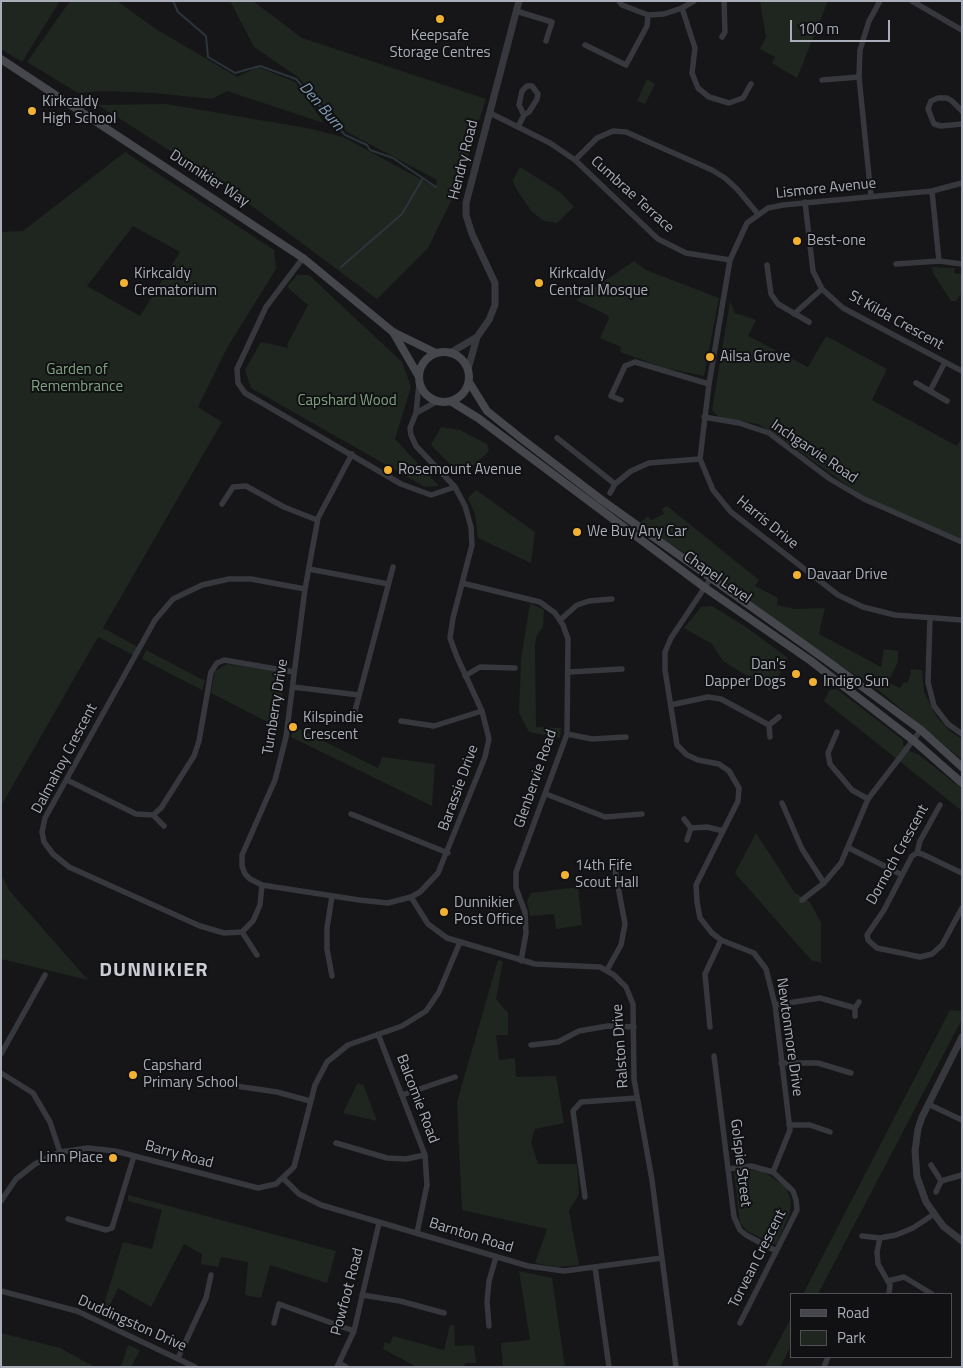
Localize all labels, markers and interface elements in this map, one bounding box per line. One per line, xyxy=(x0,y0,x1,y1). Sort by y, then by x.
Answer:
scale bar xyxy=(793,10,893,42)
marker: Keepsafe Storage Centres xyxy=(434,13,446,25)
text: 100 m xyxy=(798,17,839,40)
place label: Keepsafe Storage Centres xyxy=(390,27,490,62)
water label: Den Burn xyxy=(294,79,348,135)
place label: Kirkcaldy High School xyxy=(42,93,117,128)
marker: Kirkcaldy High School xyxy=(26,105,38,117)
street label: Hendry Road xyxy=(445,118,483,202)
street label: Dunnikier Way xyxy=(166,147,252,211)
street label: Cumbrae Terrace xyxy=(587,153,677,237)
street label: Lismore Avenue xyxy=(775,175,877,203)
place label: Best-one xyxy=(807,232,866,250)
marker: Best-one xyxy=(791,235,803,247)
place label: Kirkcaldy Crematorium xyxy=(134,265,217,300)
place label: Kirkcaldy Central Mosque xyxy=(549,265,648,300)
marker: Kirkcaldy Crematorium xyxy=(118,277,130,289)
marker: Kirkcaldy Central Mosque xyxy=(533,277,545,289)
street label: St Kilda Crescent xyxy=(845,288,947,354)
place label: Ailsa Grove xyxy=(720,348,790,366)
marker: Ailsa Grove xyxy=(704,351,716,363)
park label: Garden of Remembrance xyxy=(31,361,123,396)
park label: Capshard Wood xyxy=(297,392,397,410)
street label: Inchgarvie Road xyxy=(767,416,861,488)
place label: Rosemount Avenue xyxy=(398,461,521,479)
marker: Rosemount Avenue xyxy=(382,464,394,476)
street label: Harris Drive xyxy=(732,493,802,553)
place label: We Buy Any Car xyxy=(587,523,687,541)
marker: We Buy Any Car xyxy=(571,526,583,538)
street label: Chapel Level xyxy=(680,548,754,608)
place label: Davaar Drive xyxy=(807,566,888,584)
marker: Davaar Drive xyxy=(791,569,803,581)
place label: Dan's Dapper Dogs xyxy=(705,656,786,691)
street label: Turnberry Drive xyxy=(260,658,292,756)
marker: Dan's Dapper Dogs xyxy=(790,668,802,680)
place label: Indigo Sun xyxy=(823,673,889,691)
marker: Indigo Sun xyxy=(807,676,819,688)
street label: Dalmahoy Crescent xyxy=(28,701,102,817)
place label: Kilspindie Crescent xyxy=(303,709,363,744)
marker: Kilspindie Crescent xyxy=(287,721,299,733)
street label: Glenbervie Road xyxy=(511,727,561,831)
street label: Barassie Drive xyxy=(435,742,483,834)
street label: Dornoch Crescent xyxy=(863,802,933,908)
place label: 14th Fife Scout Hall xyxy=(575,857,639,892)
marker: 14th Fife Scout Hall xyxy=(559,869,571,881)
place label: Dunnikier Post Office xyxy=(454,894,523,929)
marker: Dunnikier Post Office xyxy=(438,906,450,918)
district label: DUNNIKIER xyxy=(98,959,210,983)
street label: Newtonmore Drive xyxy=(772,977,806,1097)
street label: Ralston Drive xyxy=(609,1003,633,1089)
street label: Balcomie Road xyxy=(392,1052,442,1146)
place label: Capshard Primary School xyxy=(143,1057,238,1092)
marker: Capshard Primary School xyxy=(127,1069,139,1081)
street label: Golspie Street xyxy=(726,1118,754,1208)
street label: Barry Road xyxy=(143,1137,215,1173)
place label: Linn Place xyxy=(39,1149,103,1167)
marker: Linn Place xyxy=(107,1152,119,1164)
street label: Torvean Crescent xyxy=(725,1207,791,1311)
street label: Barnton Road xyxy=(427,1215,515,1257)
street label: Powfoot Road xyxy=(328,1246,368,1338)
street label: Duddingston Drive xyxy=(75,1292,189,1356)
legend xyxy=(790,1293,953,1358)
text: Road xyxy=(837,1301,869,1324)
text: Park xyxy=(837,1326,866,1349)

